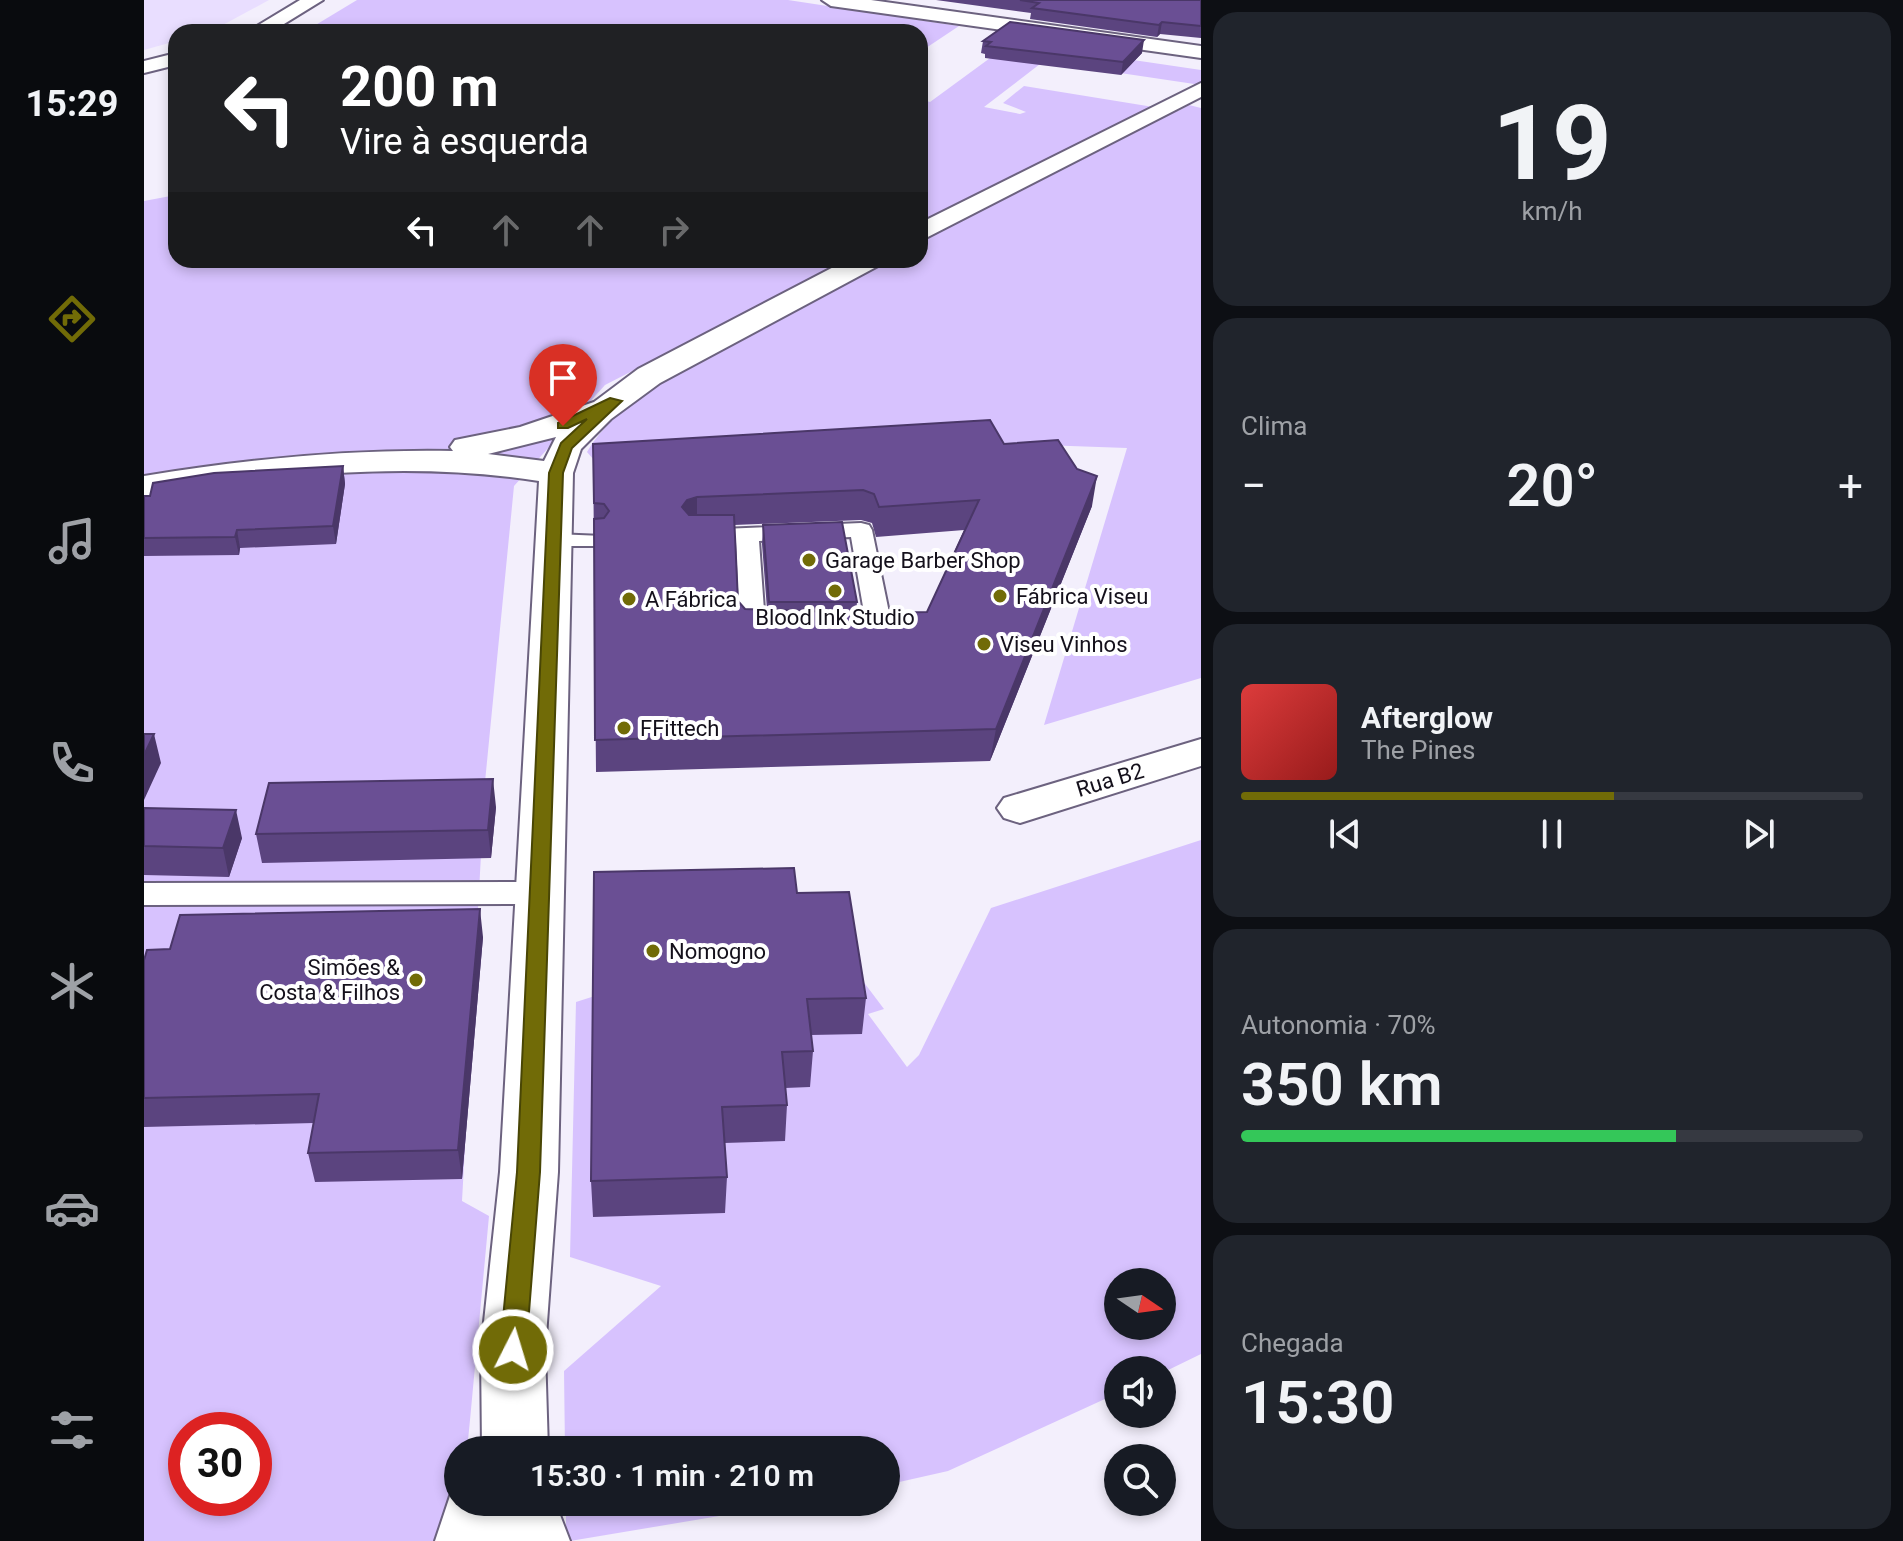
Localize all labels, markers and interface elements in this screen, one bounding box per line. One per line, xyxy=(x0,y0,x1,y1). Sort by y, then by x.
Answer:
text: 200 m xyxy=(340,54,499,120)
icon: left xyxy=(208,56,312,160)
text: 15:29 xyxy=(26,83,118,125)
text: 19 xyxy=(1492,83,1612,204)
text: Vire à esquerda xyxy=(340,121,589,163)
text: km/h xyxy=(1521,196,1583,226)
icon: left xyxy=(400,208,444,252)
icon: ahead xyxy=(484,208,528,252)
icon: ahead xyxy=(568,208,612,252)
icon: right xyxy=(652,208,696,252)
icon: directions xyxy=(44,291,100,347)
pin xyxy=(529,344,597,426)
icon: arrive xyxy=(541,356,585,400)
text: Clima xyxy=(1241,411,1308,441)
text: 20° xyxy=(1506,450,1598,521)
text: − xyxy=(1241,460,1266,512)
text: + xyxy=(1838,460,1863,512)
icon: music xyxy=(44,513,100,569)
place label: Garage Barber Shop xyxy=(825,548,1021,573)
marker: Garage Barber Shop xyxy=(800,551,818,569)
marker: Blood Ink Studio xyxy=(826,582,844,600)
place label: Fábrica Viseu xyxy=(1016,584,1148,609)
place label: A Fábrica xyxy=(645,587,737,612)
marker: Fábrica Viseu xyxy=(991,587,1009,605)
marker: A Fábrica xyxy=(620,590,638,608)
place label: Blood Ink Studio xyxy=(755,605,915,630)
place label: Viseu Vinhos xyxy=(1000,632,1128,657)
marker: Viseu Vinhos xyxy=(975,635,993,653)
text: Afterglow xyxy=(1361,700,1493,735)
place label: FFittech xyxy=(640,716,719,741)
marker: FFittech xyxy=(615,719,633,737)
icon: phone xyxy=(44,735,100,791)
text: The Pines xyxy=(1361,735,1475,765)
street label: Rua B2 xyxy=(1073,758,1147,802)
icon: previous xyxy=(1323,812,1367,856)
icon: pause xyxy=(1530,812,1574,856)
icon: next xyxy=(1737,812,1781,856)
place label: Nomogno xyxy=(669,939,766,964)
marker: Nomogno xyxy=(644,942,662,960)
place label: Simões & Costa & Filhos xyxy=(259,955,400,1005)
icon: climate xyxy=(44,958,100,1014)
marker: Simões & Costa & Filhos xyxy=(407,971,425,989)
text: Autonomia · 70% xyxy=(1241,1010,1436,1040)
text: 350 km xyxy=(1241,1049,1443,1120)
icon: car xyxy=(44,1180,100,1236)
north arrow xyxy=(1104,1268,1176,1340)
map controls xyxy=(1104,1268,1176,1516)
position arrow xyxy=(471,1308,555,1392)
text: Chegada xyxy=(1241,1328,1344,1358)
button: sound xyxy=(1104,1356,1176,1428)
text: 15:30 xyxy=(1241,1367,1394,1438)
icon: filters xyxy=(44,1402,100,1458)
speed limit sign: 30 xyxy=(168,1412,272,1516)
button: search xyxy=(1104,1444,1176,1516)
text: 15:30 · 1 min · 210 m xyxy=(530,1458,814,1493)

